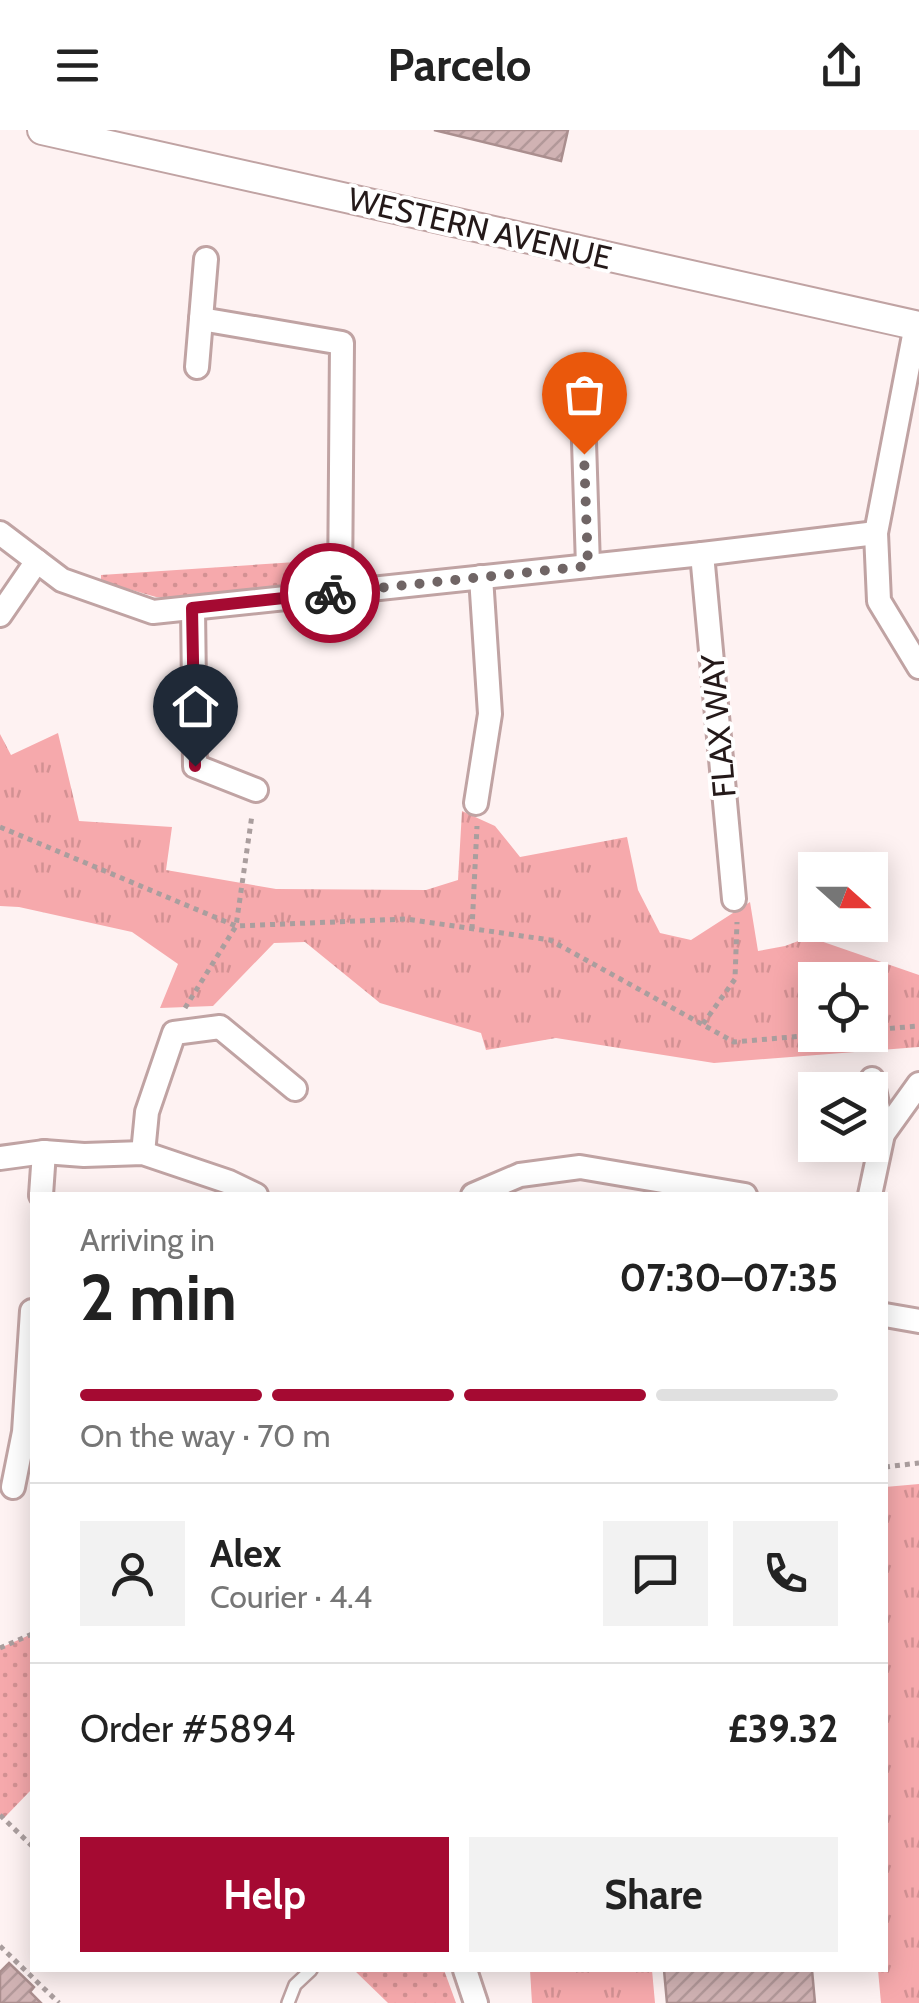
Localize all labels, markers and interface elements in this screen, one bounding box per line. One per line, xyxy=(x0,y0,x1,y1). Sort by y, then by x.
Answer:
icon: menu xyxy=(50,38,105,93)
text: Parcelo xyxy=(388,38,531,92)
icon: share xyxy=(814,38,869,93)
street label: WESTERN AVENUE xyxy=(344,179,616,277)
pin xyxy=(542,352,627,455)
icon: bag xyxy=(557,367,612,422)
courier xyxy=(280,543,380,643)
icon: bike xyxy=(303,566,358,621)
street label: FLAX WAY xyxy=(692,652,744,799)
pin xyxy=(153,664,238,767)
icon: home xyxy=(168,679,223,734)
north arrow xyxy=(798,852,888,942)
map controls xyxy=(798,852,888,1162)
button: locate xyxy=(798,962,888,1052)
button: layers xyxy=(798,1072,888,1162)
text: Arriving in xyxy=(80,1220,215,1259)
text: 07:30–07:35 xyxy=(619,1254,838,1301)
text: 2 min xyxy=(80,1257,237,1336)
text: On the way · 70 m xyxy=(80,1416,331,1455)
button: person xyxy=(80,1521,185,1626)
button: chat xyxy=(603,1521,708,1626)
button: phone xyxy=(733,1521,838,1626)
text: Alex xyxy=(210,1530,281,1577)
text: Courier · 4.4 xyxy=(210,1577,372,1616)
text: Order #5894 xyxy=(80,1705,296,1752)
text: £39.32 xyxy=(728,1705,838,1752)
button: Help xyxy=(80,1837,449,1952)
button: Share xyxy=(469,1837,838,1952)

